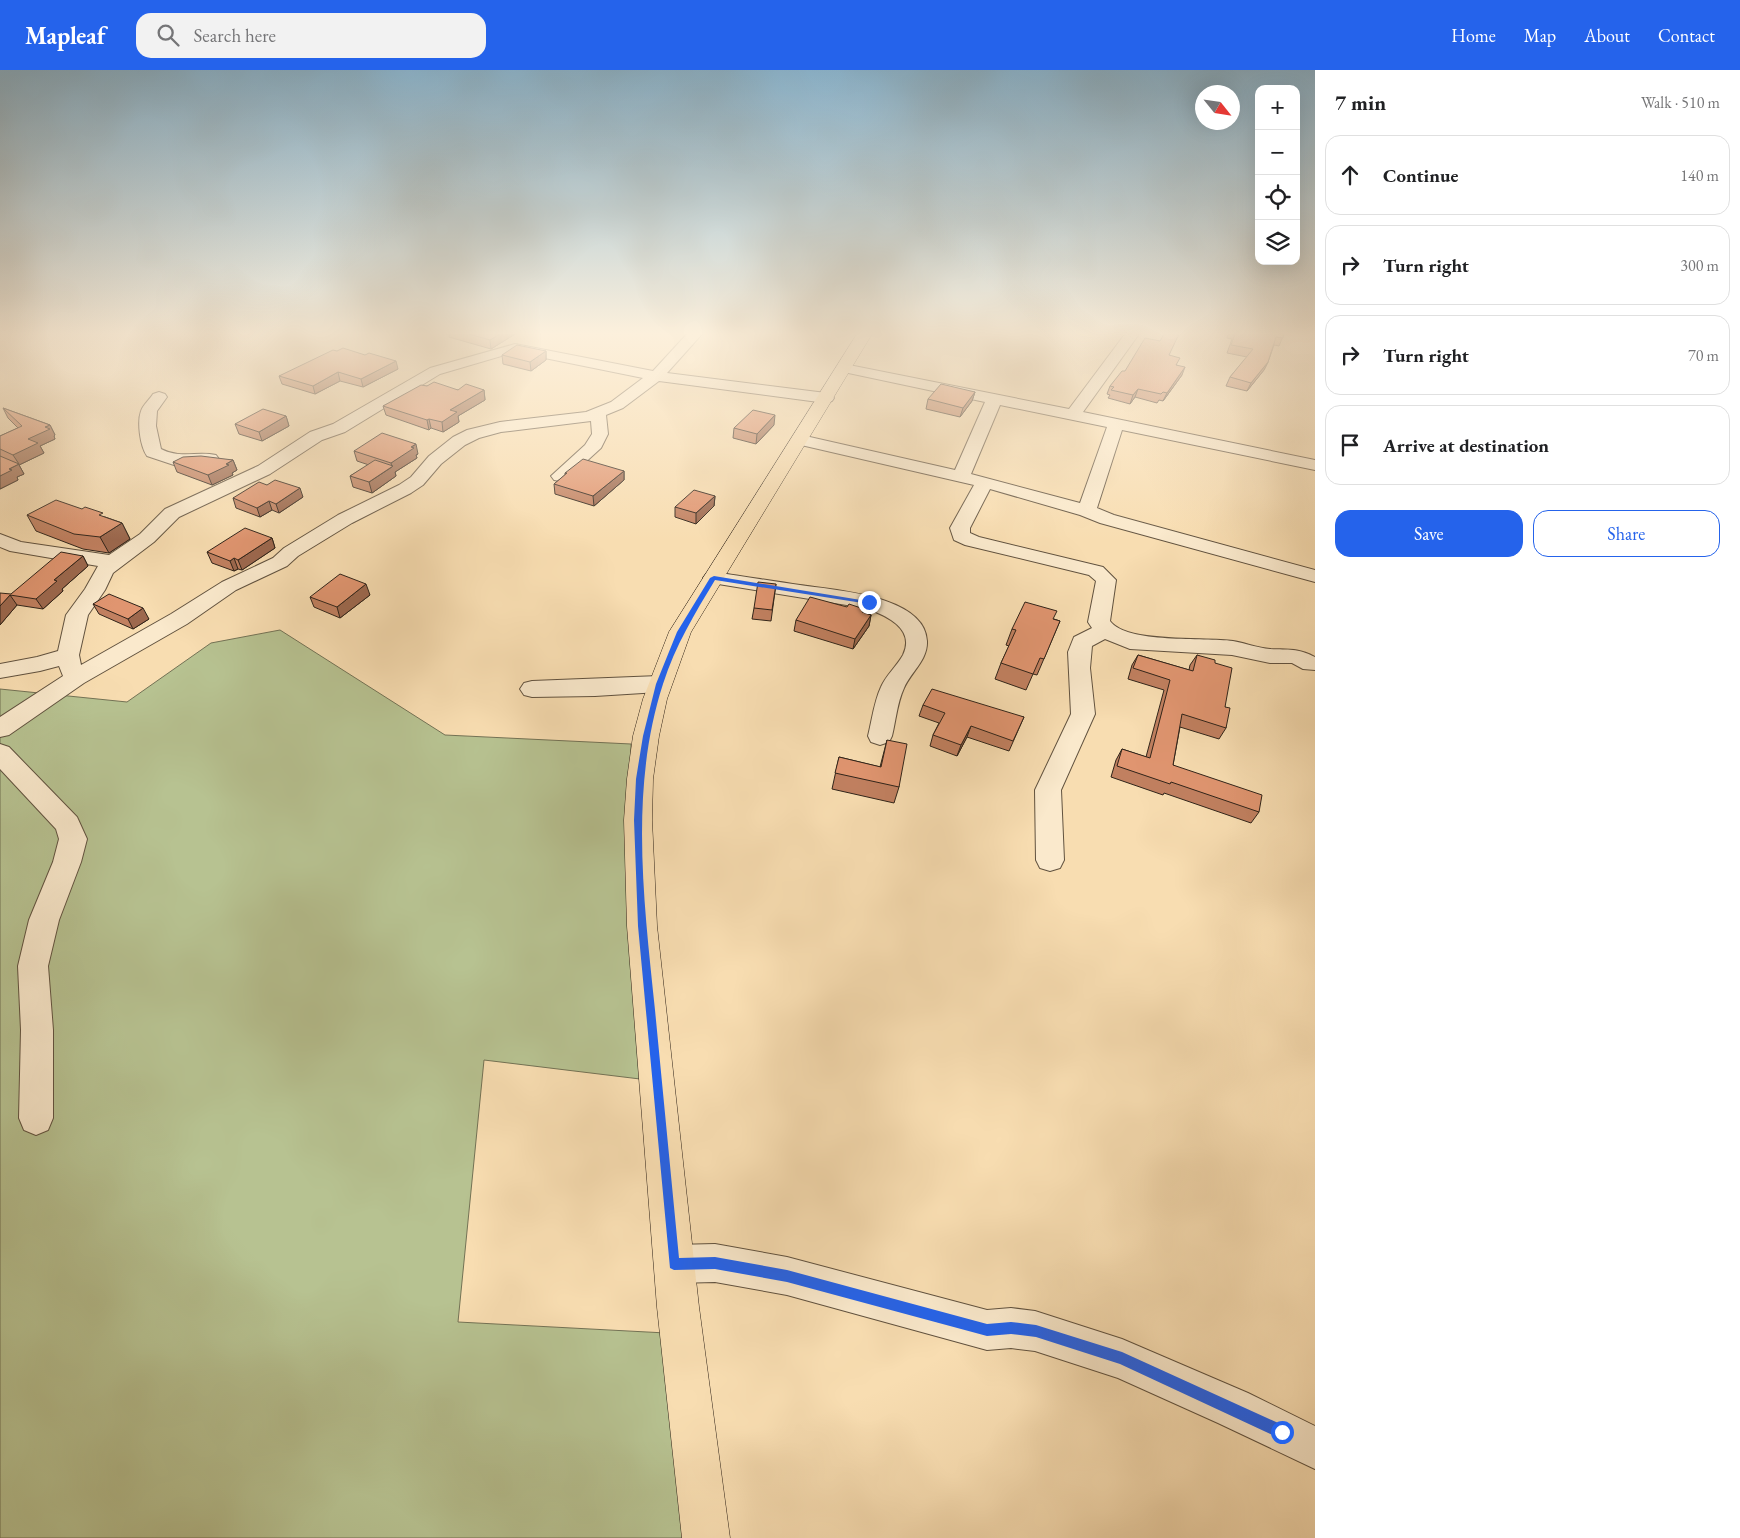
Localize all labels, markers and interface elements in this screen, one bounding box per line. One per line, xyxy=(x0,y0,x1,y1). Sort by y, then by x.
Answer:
search box xyxy=(136,13,486,58)
text: Mapleaf xyxy=(25,20,106,51)
icon: search xyxy=(154,21,182,49)
text: Search here xyxy=(194,23,276,48)
text: Home xyxy=(1451,24,1496,47)
text: Map xyxy=(1524,24,1556,47)
text: About xyxy=(1584,24,1630,47)
text: Contact xyxy=(1658,24,1715,47)
north arrow xyxy=(1195,85,1240,130)
map controls xyxy=(1255,85,1300,265)
button: + xyxy=(1255,85,1300,130)
text: 7 min xyxy=(1335,89,1386,116)
text: Walk · 510 m xyxy=(1641,92,1720,113)
button: − xyxy=(1255,130,1300,175)
icon: ahead xyxy=(1336,161,1364,189)
text: Continue xyxy=(1383,163,1458,188)
text: 140 m xyxy=(1680,165,1719,186)
button: locate xyxy=(1255,175,1300,220)
button: layers xyxy=(1255,220,1300,265)
icon: right xyxy=(1336,251,1364,279)
text: Turn right xyxy=(1383,253,1469,278)
text: 300 m xyxy=(1680,255,1719,276)
icon: right xyxy=(1336,341,1364,369)
text: Turn right xyxy=(1383,343,1469,368)
text: 70 m xyxy=(1688,345,1719,366)
icon: arrive xyxy=(1336,431,1364,459)
text: Arrive at destination xyxy=(1383,433,1549,458)
button: Save xyxy=(1335,510,1523,557)
button: Share xyxy=(1533,510,1720,557)
route end xyxy=(858,591,881,614)
route start xyxy=(1271,1421,1294,1444)

